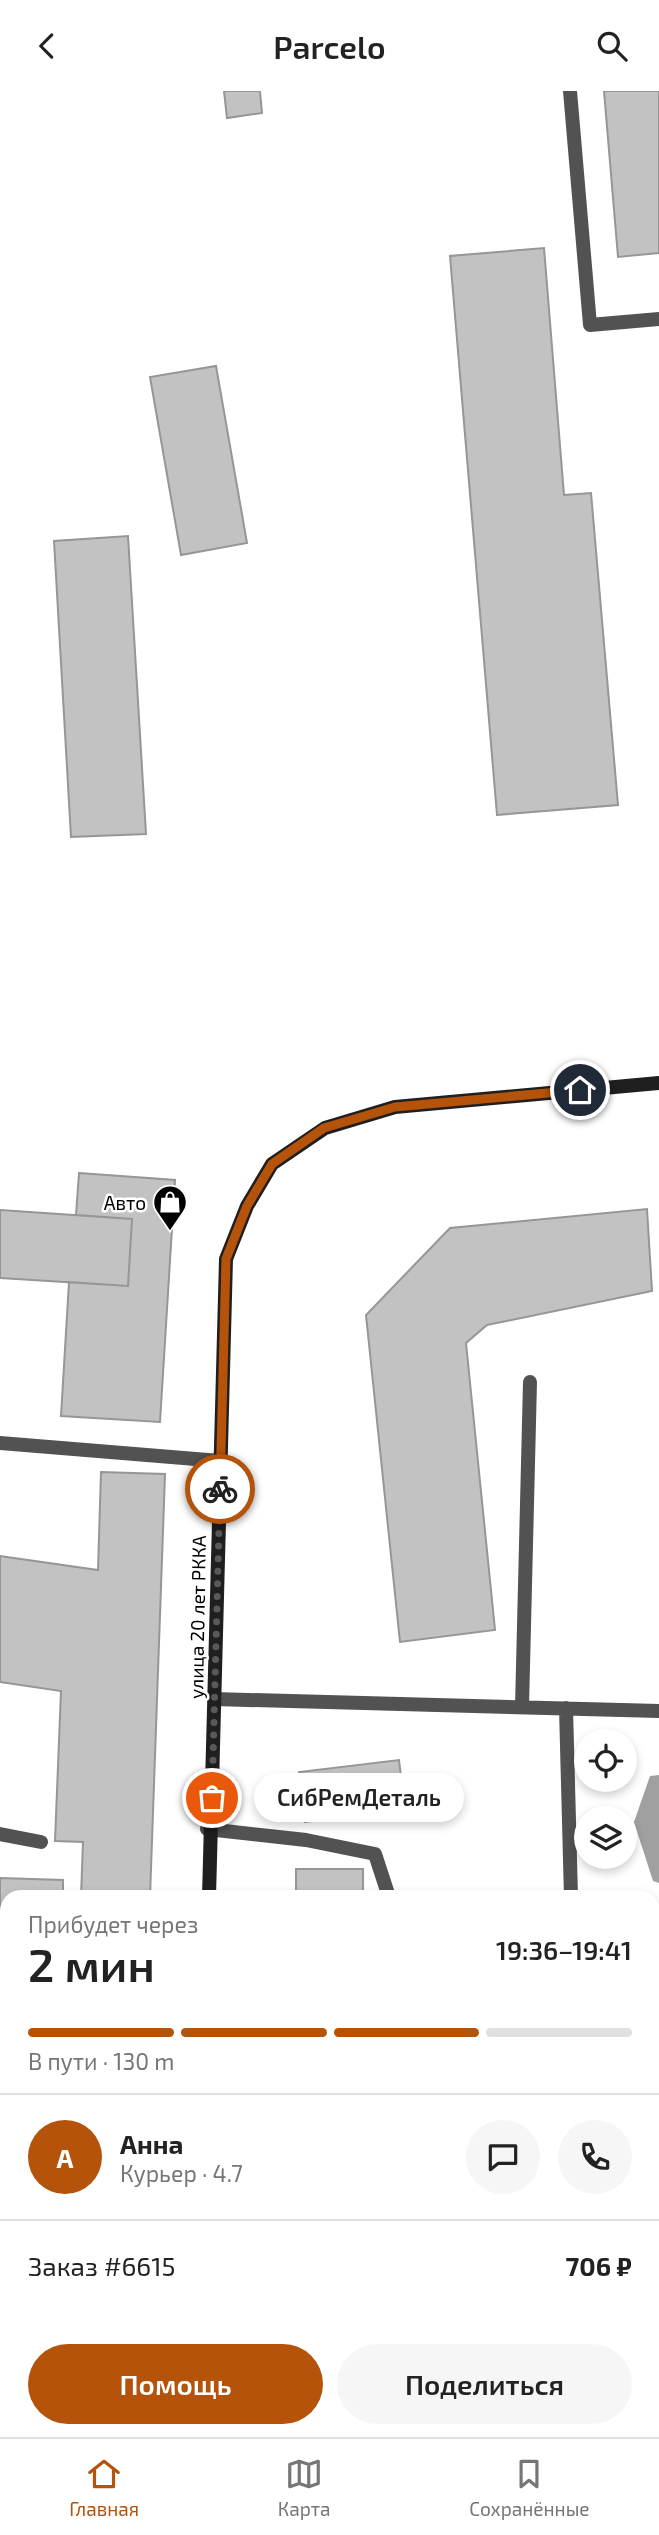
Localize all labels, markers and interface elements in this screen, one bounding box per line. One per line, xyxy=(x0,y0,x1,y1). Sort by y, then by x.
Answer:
icon: back xyxy=(28,27,66,65)
text: Parcelo xyxy=(273,27,386,65)
icon: search xyxy=(593,27,631,65)
pin xyxy=(550,1060,610,1120)
icon: home xyxy=(561,1071,599,1109)
shop icon: Авто xyxy=(151,1183,189,1232)
place label: Авто xyxy=(104,1191,146,1214)
courier xyxy=(185,1454,255,1524)
icon: bike xyxy=(201,1470,239,1508)
street label: улица 20 лет РККА xyxy=(184,1535,211,1699)
map controls xyxy=(574,1729,637,1869)
button: locate xyxy=(574,1729,637,1792)
pin xyxy=(182,1768,242,1828)
callout: СибРемДеталь xyxy=(254,1773,464,1823)
icon: bag xyxy=(193,1779,231,1817)
text: СибРемДеталь xyxy=(277,1783,441,1811)
button: layers xyxy=(574,1806,637,1869)
text: Прибудет через xyxy=(28,1910,198,1938)
text: 19:36–19:41 xyxy=(496,1934,632,1965)
text: 2 мин xyxy=(28,1936,155,1991)
text: В пути · 130 m xyxy=(28,2047,174,2075)
button: chat xyxy=(466,2120,540,2194)
button: phone xyxy=(558,2120,632,2194)
text: Анна xyxy=(120,2128,183,2159)
text: А xyxy=(57,2142,73,2173)
text: Курьер · 4.7 xyxy=(120,2159,243,2187)
text: Заказ #6615 xyxy=(28,2250,175,2281)
text: 706 ₽ xyxy=(566,2250,632,2281)
button: Помощь xyxy=(28,2344,323,2424)
button: Поделиться xyxy=(337,2344,632,2424)
tab: Главная xyxy=(69,2455,139,2520)
tab: Карта xyxy=(278,2455,331,2520)
tab: Сохранённые xyxy=(469,2455,590,2520)

